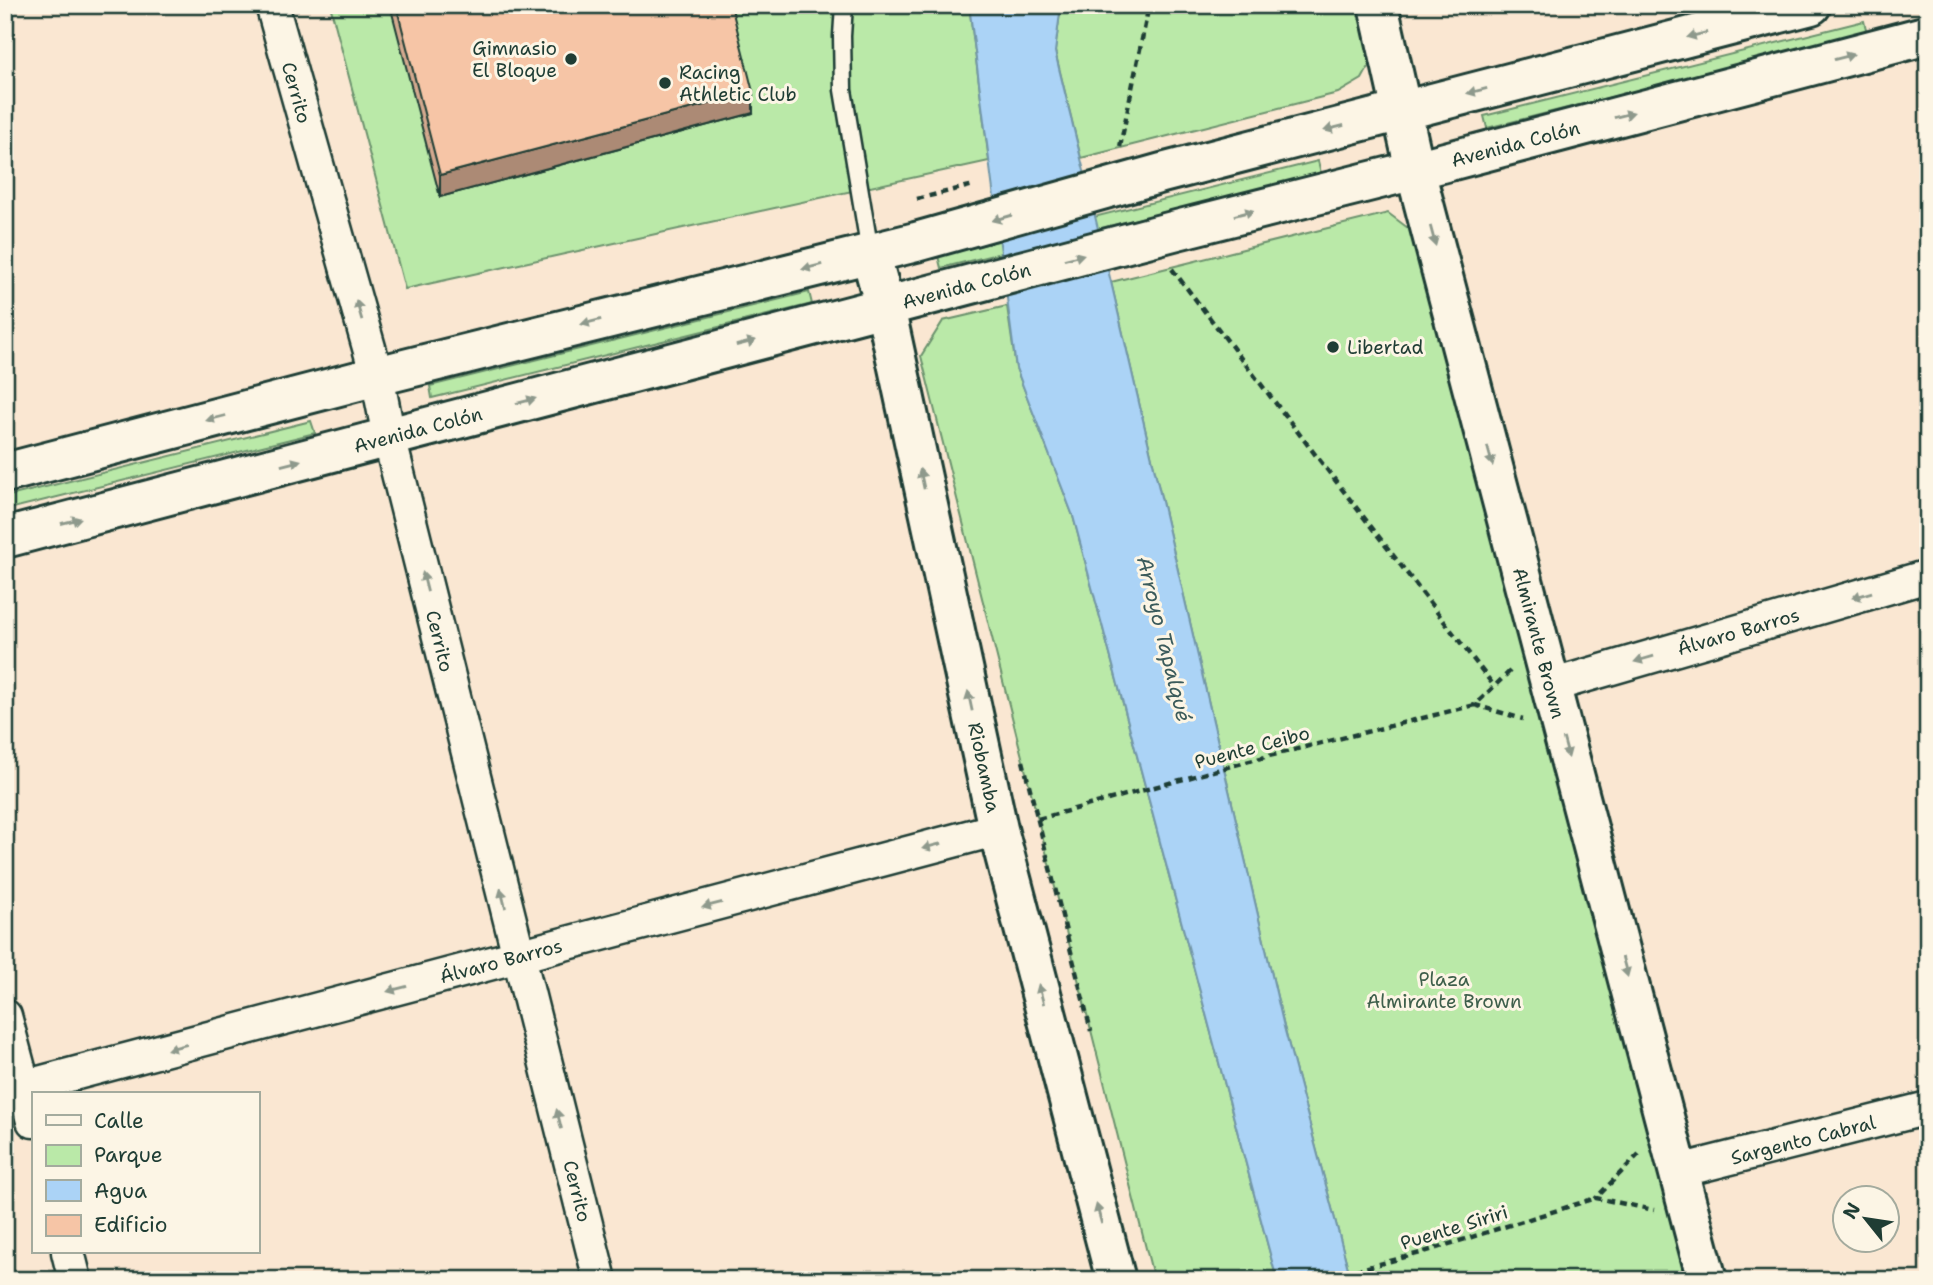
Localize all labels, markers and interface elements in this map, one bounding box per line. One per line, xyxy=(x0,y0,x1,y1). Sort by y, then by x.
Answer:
one-way arrow xyxy=(1686,30,1707,40)
place label: Gimnasio El Bloque xyxy=(472,36,557,83)
marker: Gimnasio El Bloque xyxy=(563,51,579,67)
one-way arrow xyxy=(1833,52,1854,62)
street label: Cerrito xyxy=(276,59,317,126)
place label: Racing Athletic Club xyxy=(679,60,797,107)
marker: Racing Athletic Club xyxy=(657,75,673,91)
one-way arrow xyxy=(1466,86,1488,97)
one-way arrow xyxy=(1613,109,1635,120)
street label: Avenida Colón xyxy=(1448,115,1583,173)
one-way arrow xyxy=(1323,123,1345,134)
one-way arrow xyxy=(1233,207,1255,218)
one-way arrow xyxy=(991,213,1012,223)
one-way arrow xyxy=(1428,226,1438,247)
one-way arrow xyxy=(1063,251,1085,262)
street label: Avenida Colón xyxy=(899,257,1034,315)
one-way arrow xyxy=(801,262,823,273)
one-way arrow xyxy=(353,300,363,321)
one-way arrow xyxy=(580,317,602,328)
place label: Libertad xyxy=(1347,335,1424,360)
one-way arrow xyxy=(736,338,757,348)
marker: Libertad xyxy=(1325,339,1341,355)
one-way arrow xyxy=(515,395,537,406)
street label: Avenida Colón xyxy=(351,401,485,459)
one-way arrow xyxy=(205,413,227,424)
one-way arrow xyxy=(1485,445,1496,467)
one-way arrow xyxy=(281,457,303,468)
one-way arrow xyxy=(916,468,927,490)
one-way arrow xyxy=(60,515,82,526)
water label: Arroyo Tapalqué xyxy=(1130,553,1198,725)
street label: Almirante Brown xyxy=(1507,565,1571,721)
one-way arrow xyxy=(419,571,430,593)
one-way arrow xyxy=(1851,591,1872,601)
street label: Álvaro Barros xyxy=(1674,602,1802,661)
street label: Cerrito xyxy=(420,608,459,675)
one-way arrow xyxy=(1633,654,1654,664)
one-way arrow xyxy=(964,690,975,712)
street label: Riobamba xyxy=(962,720,1006,815)
street label: Puente Ceibo xyxy=(1192,720,1312,775)
one-way arrow xyxy=(1561,737,1572,759)
one-way arrow xyxy=(921,842,942,852)
one-way arrow xyxy=(497,887,508,909)
one-way arrow xyxy=(701,900,723,911)
street label: Álvaro Barros xyxy=(437,933,565,989)
one-way arrow xyxy=(1620,957,1630,978)
park label: Plaza Almirante Brown xyxy=(1366,967,1522,1014)
one-way arrow xyxy=(1035,983,1046,1005)
one-way arrow xyxy=(386,984,408,995)
one-way arrow xyxy=(166,1042,188,1053)
legend xyxy=(32,1092,259,1254)
text: Calle xyxy=(94,1107,144,1135)
one-way arrow xyxy=(553,1107,564,1129)
street label: Sargento Cabral xyxy=(1728,1110,1879,1170)
text: Parque xyxy=(94,1141,163,1169)
street label: Cerrito xyxy=(557,1158,597,1225)
text: Agua xyxy=(94,1177,147,1205)
north arrow xyxy=(1832,1184,1902,1254)
text: N xyxy=(1837,1198,1866,1224)
street label: Puente Siriri xyxy=(1397,1199,1511,1256)
one-way arrow xyxy=(1093,1203,1103,1224)
text: Edificio xyxy=(94,1211,167,1239)

